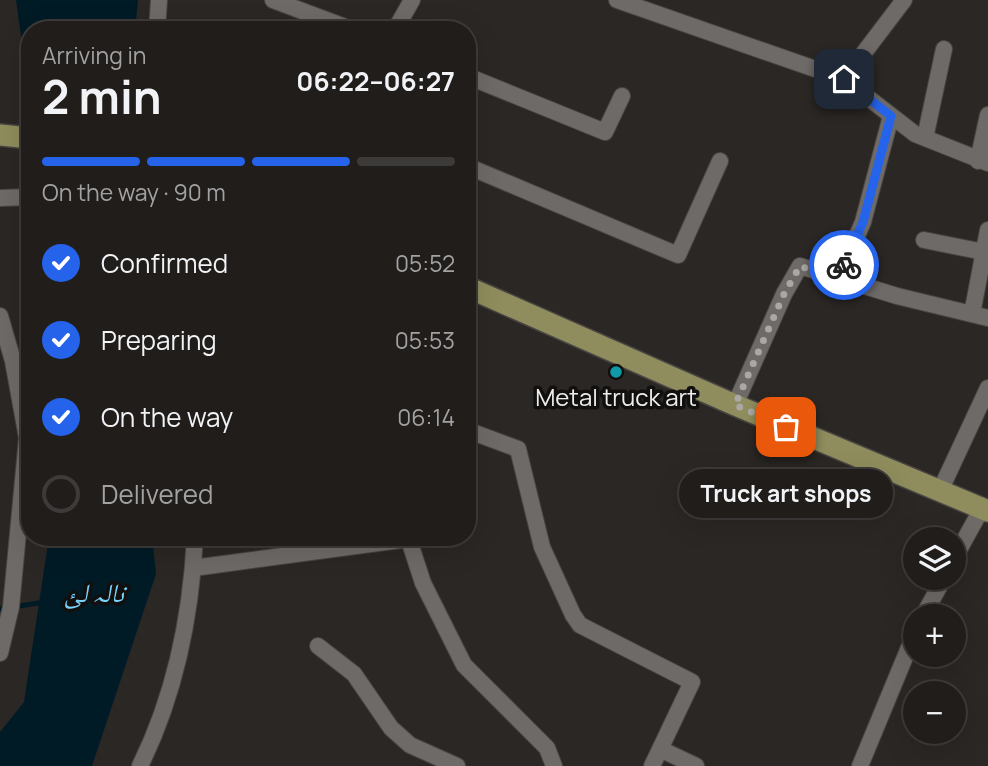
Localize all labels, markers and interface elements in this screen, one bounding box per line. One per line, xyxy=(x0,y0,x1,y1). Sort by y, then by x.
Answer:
text: Arriving in xyxy=(42,39,147,71)
pin xyxy=(814,49,874,109)
icon: home xyxy=(825,60,863,98)
text: 06:22–06:27 xyxy=(296,63,455,99)
text: 2 min xyxy=(42,65,162,128)
text: On the way · 90 m xyxy=(42,176,226,208)
courier xyxy=(809,230,879,300)
icon: check xyxy=(42,244,80,282)
text: Confirmed xyxy=(101,245,228,281)
icon: bike xyxy=(825,246,863,284)
text: 05:52 xyxy=(395,247,455,279)
icon: check xyxy=(42,321,80,359)
text: Preparing xyxy=(101,322,217,358)
text: 05:53 xyxy=(395,324,455,356)
marker: Metal truck art xyxy=(608,364,624,380)
place label: Metal truck art xyxy=(535,380,697,413)
pin xyxy=(756,397,816,457)
icon: check xyxy=(42,398,80,436)
text: On the way xyxy=(101,399,233,435)
text: 06:14 xyxy=(397,401,455,433)
icon: bag xyxy=(767,408,805,446)
callout: Truck art shops xyxy=(679,469,893,518)
text: Delivered xyxy=(101,476,213,512)
text: Truck art shops xyxy=(701,477,871,509)
map controls xyxy=(903,527,966,744)
button: layers xyxy=(903,527,966,590)
water label: نالہ لئ xyxy=(64,574,127,610)
button: + xyxy=(903,604,966,667)
button: − xyxy=(903,681,966,744)

